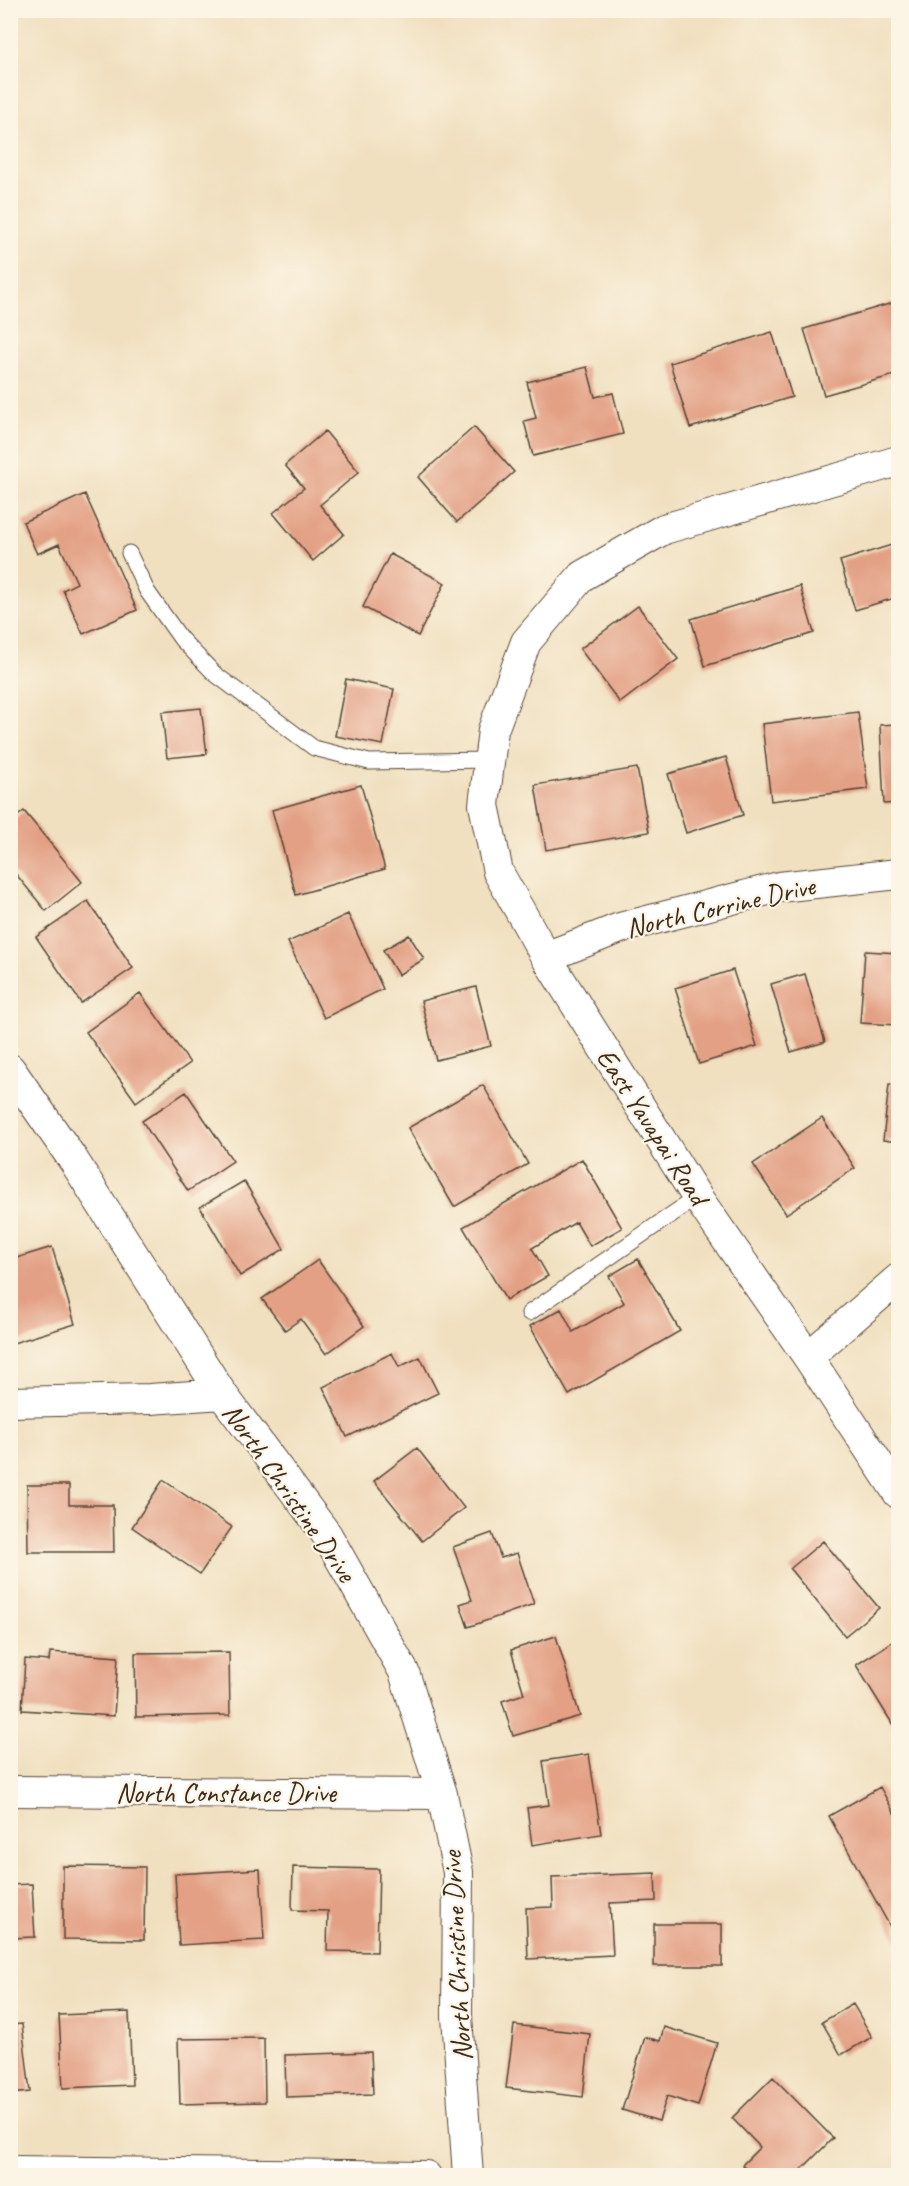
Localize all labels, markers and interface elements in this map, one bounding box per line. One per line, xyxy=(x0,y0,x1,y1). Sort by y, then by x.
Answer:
street label: North Corrine Drive xyxy=(622,867,820,945)
street label: East Yavapai Road xyxy=(589,1041,718,1214)
street label: North Christine Drive xyxy=(215,1396,365,1590)
street label: North Constance Drive xyxy=(116,1775,338,1810)
street label: North Christine Drive xyxy=(433,1848,479,2062)

